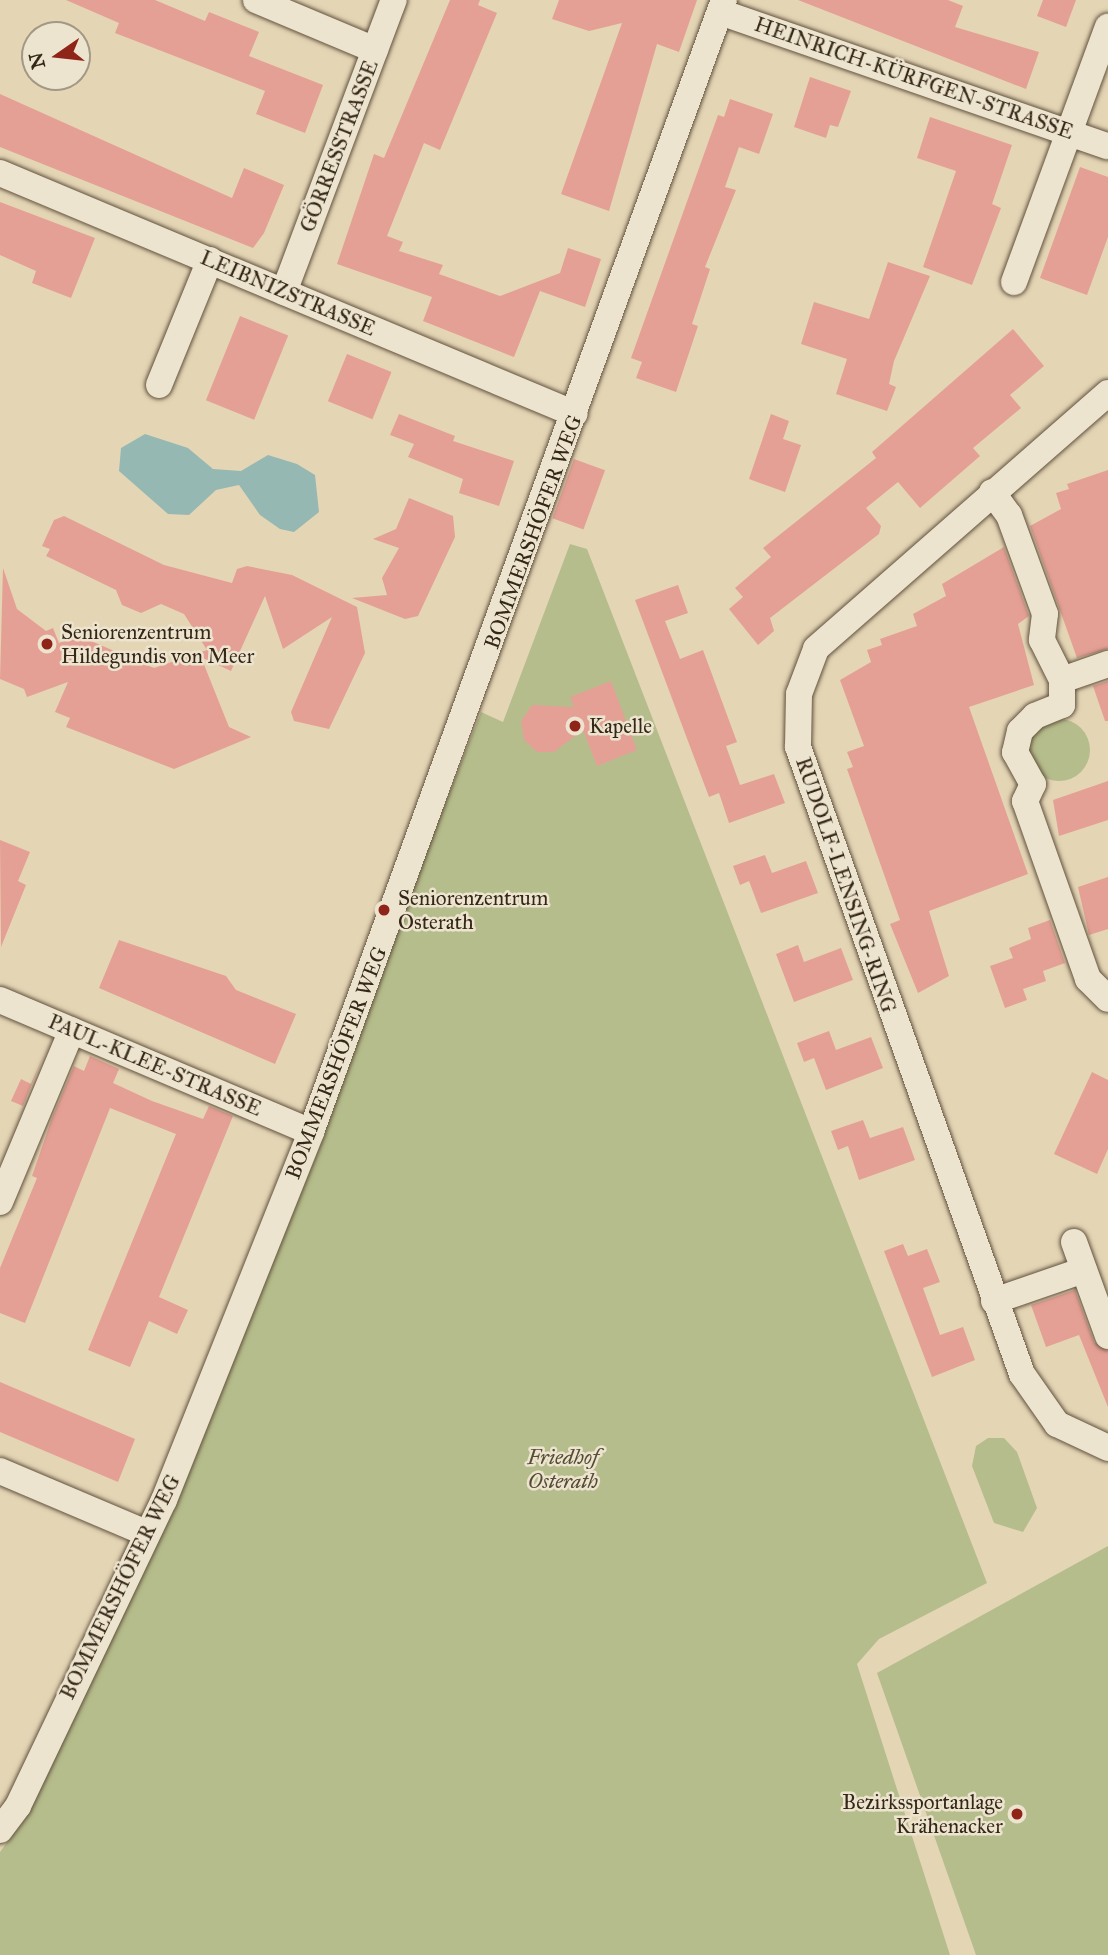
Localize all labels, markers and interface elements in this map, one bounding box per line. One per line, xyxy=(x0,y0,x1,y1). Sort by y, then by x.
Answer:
street label: HEINRICH-KÜRFGEN-STRASSE xyxy=(751,11,1077,145)
north arrow xyxy=(21,21,91,91)
text: N xyxy=(24,50,50,71)
street label: GÖRRESSTRASSE xyxy=(295,56,383,236)
street label: LEIBNIZSTRASSE xyxy=(197,245,379,341)
street label: BOMMERSHÖFER WEG xyxy=(479,412,587,652)
place label: Seniorenzentrum Hildegundis von Meer xyxy=(61,619,254,669)
marker: Seniorenzentrum Hildegundis von Meer xyxy=(39,636,55,652)
place label: Kapelle xyxy=(589,713,652,739)
marker: Kapelle xyxy=(567,718,583,734)
street label: RUDOLF-LENSING-RING xyxy=(790,754,902,1016)
place label: Seniorenzentrum Osterath xyxy=(398,885,548,935)
marker: Seniorenzentrum Osterath xyxy=(376,902,392,918)
street label: BOMMERSHÖFER WEG xyxy=(280,943,392,1183)
street label: PAUL-KLEE-STRASSE xyxy=(45,1009,265,1121)
park label: Friedhof Osterath xyxy=(527,1444,599,1494)
street label: BOMMERSHÖFER WEG xyxy=(55,1470,185,1704)
place label: Bezirkssportanlage Krähenacker xyxy=(842,1789,1003,1839)
marker: Bezirkssportanlage Krähenacker xyxy=(1009,1806,1025,1822)

